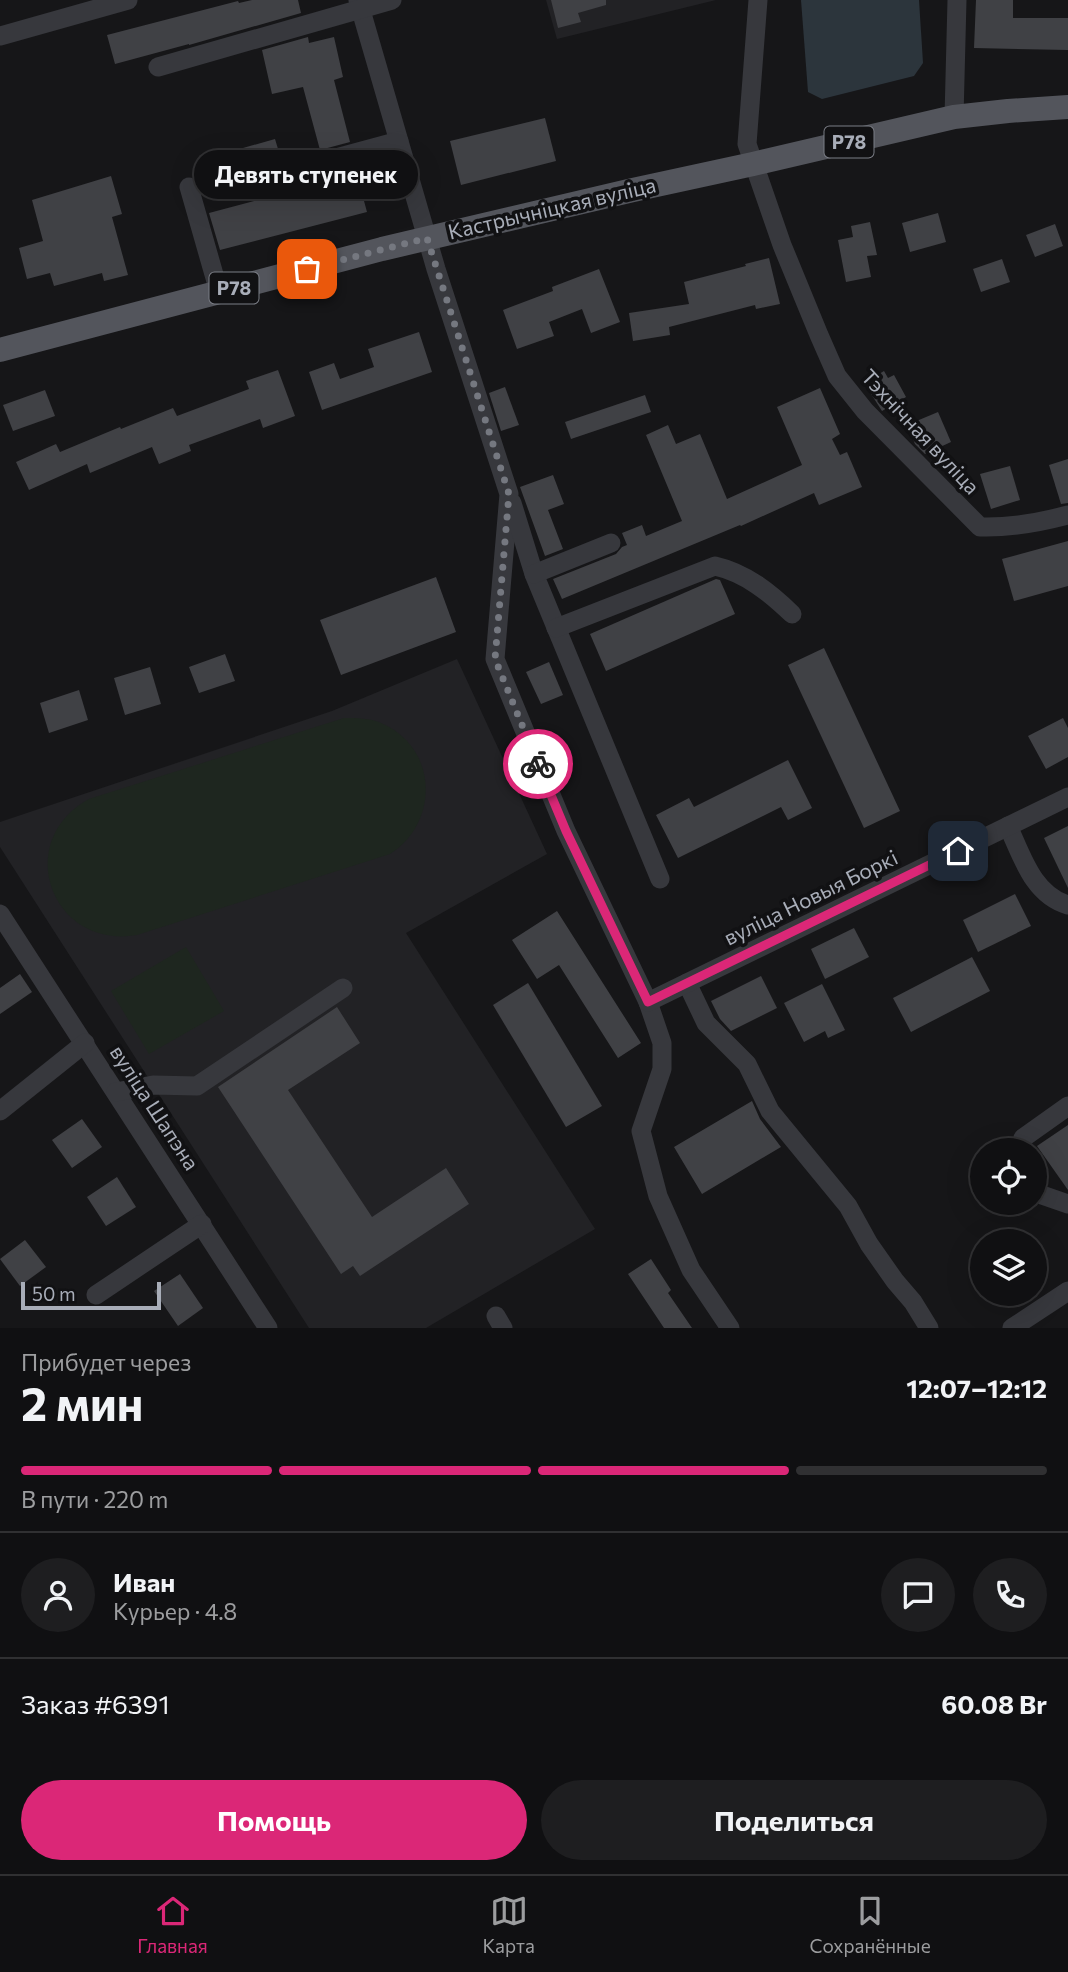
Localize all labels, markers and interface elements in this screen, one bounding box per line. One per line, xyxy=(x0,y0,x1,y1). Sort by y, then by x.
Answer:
road number: Р78 xyxy=(824,126,874,158)
callout: Девять ступенек xyxy=(195,150,419,199)
text: Девять ступенек xyxy=(215,160,397,188)
street label: Кастрычніцкая вуліца xyxy=(445,171,658,244)
pin xyxy=(277,239,337,299)
icon: bag xyxy=(288,250,326,288)
road number: Р78 xyxy=(210,272,258,304)
street label: Тэхнічная вуліца xyxy=(857,363,985,499)
courier xyxy=(503,729,573,799)
icon: bike xyxy=(519,745,557,783)
pin xyxy=(928,821,988,881)
icon: home xyxy=(939,832,977,870)
street label: вуліца Новыя Боркі xyxy=(719,844,901,950)
street label: вуліца Шапэна xyxy=(106,1040,205,1174)
map controls xyxy=(970,1138,1047,1306)
button: locate xyxy=(970,1138,1047,1215)
button: layers xyxy=(970,1229,1047,1306)
scale bar xyxy=(21,1279,161,1311)
text: 50 m xyxy=(32,1282,76,1305)
text: Прибудет через xyxy=(21,1348,191,1376)
text: 12:07–12:12 xyxy=(906,1372,1047,1403)
text: 2 мин xyxy=(21,1374,143,1430)
text: В пути · 220 m xyxy=(21,1485,168,1513)
button: person xyxy=(21,1558,95,1632)
button: chat xyxy=(881,1558,955,1632)
button: phone xyxy=(973,1558,1047,1632)
text: Иван xyxy=(113,1566,175,1597)
text: Курьер · 4.8 xyxy=(113,1597,237,1625)
text: Заказ #6391 xyxy=(21,1688,170,1719)
text: 60.08 Br xyxy=(941,1688,1047,1719)
button: Помощь xyxy=(21,1780,527,1860)
button: Поделиться xyxy=(541,1780,1047,1860)
tab: Главная xyxy=(137,1892,208,1957)
tab: Карта xyxy=(482,1892,535,1957)
tab: Сохранённые xyxy=(809,1892,931,1957)

